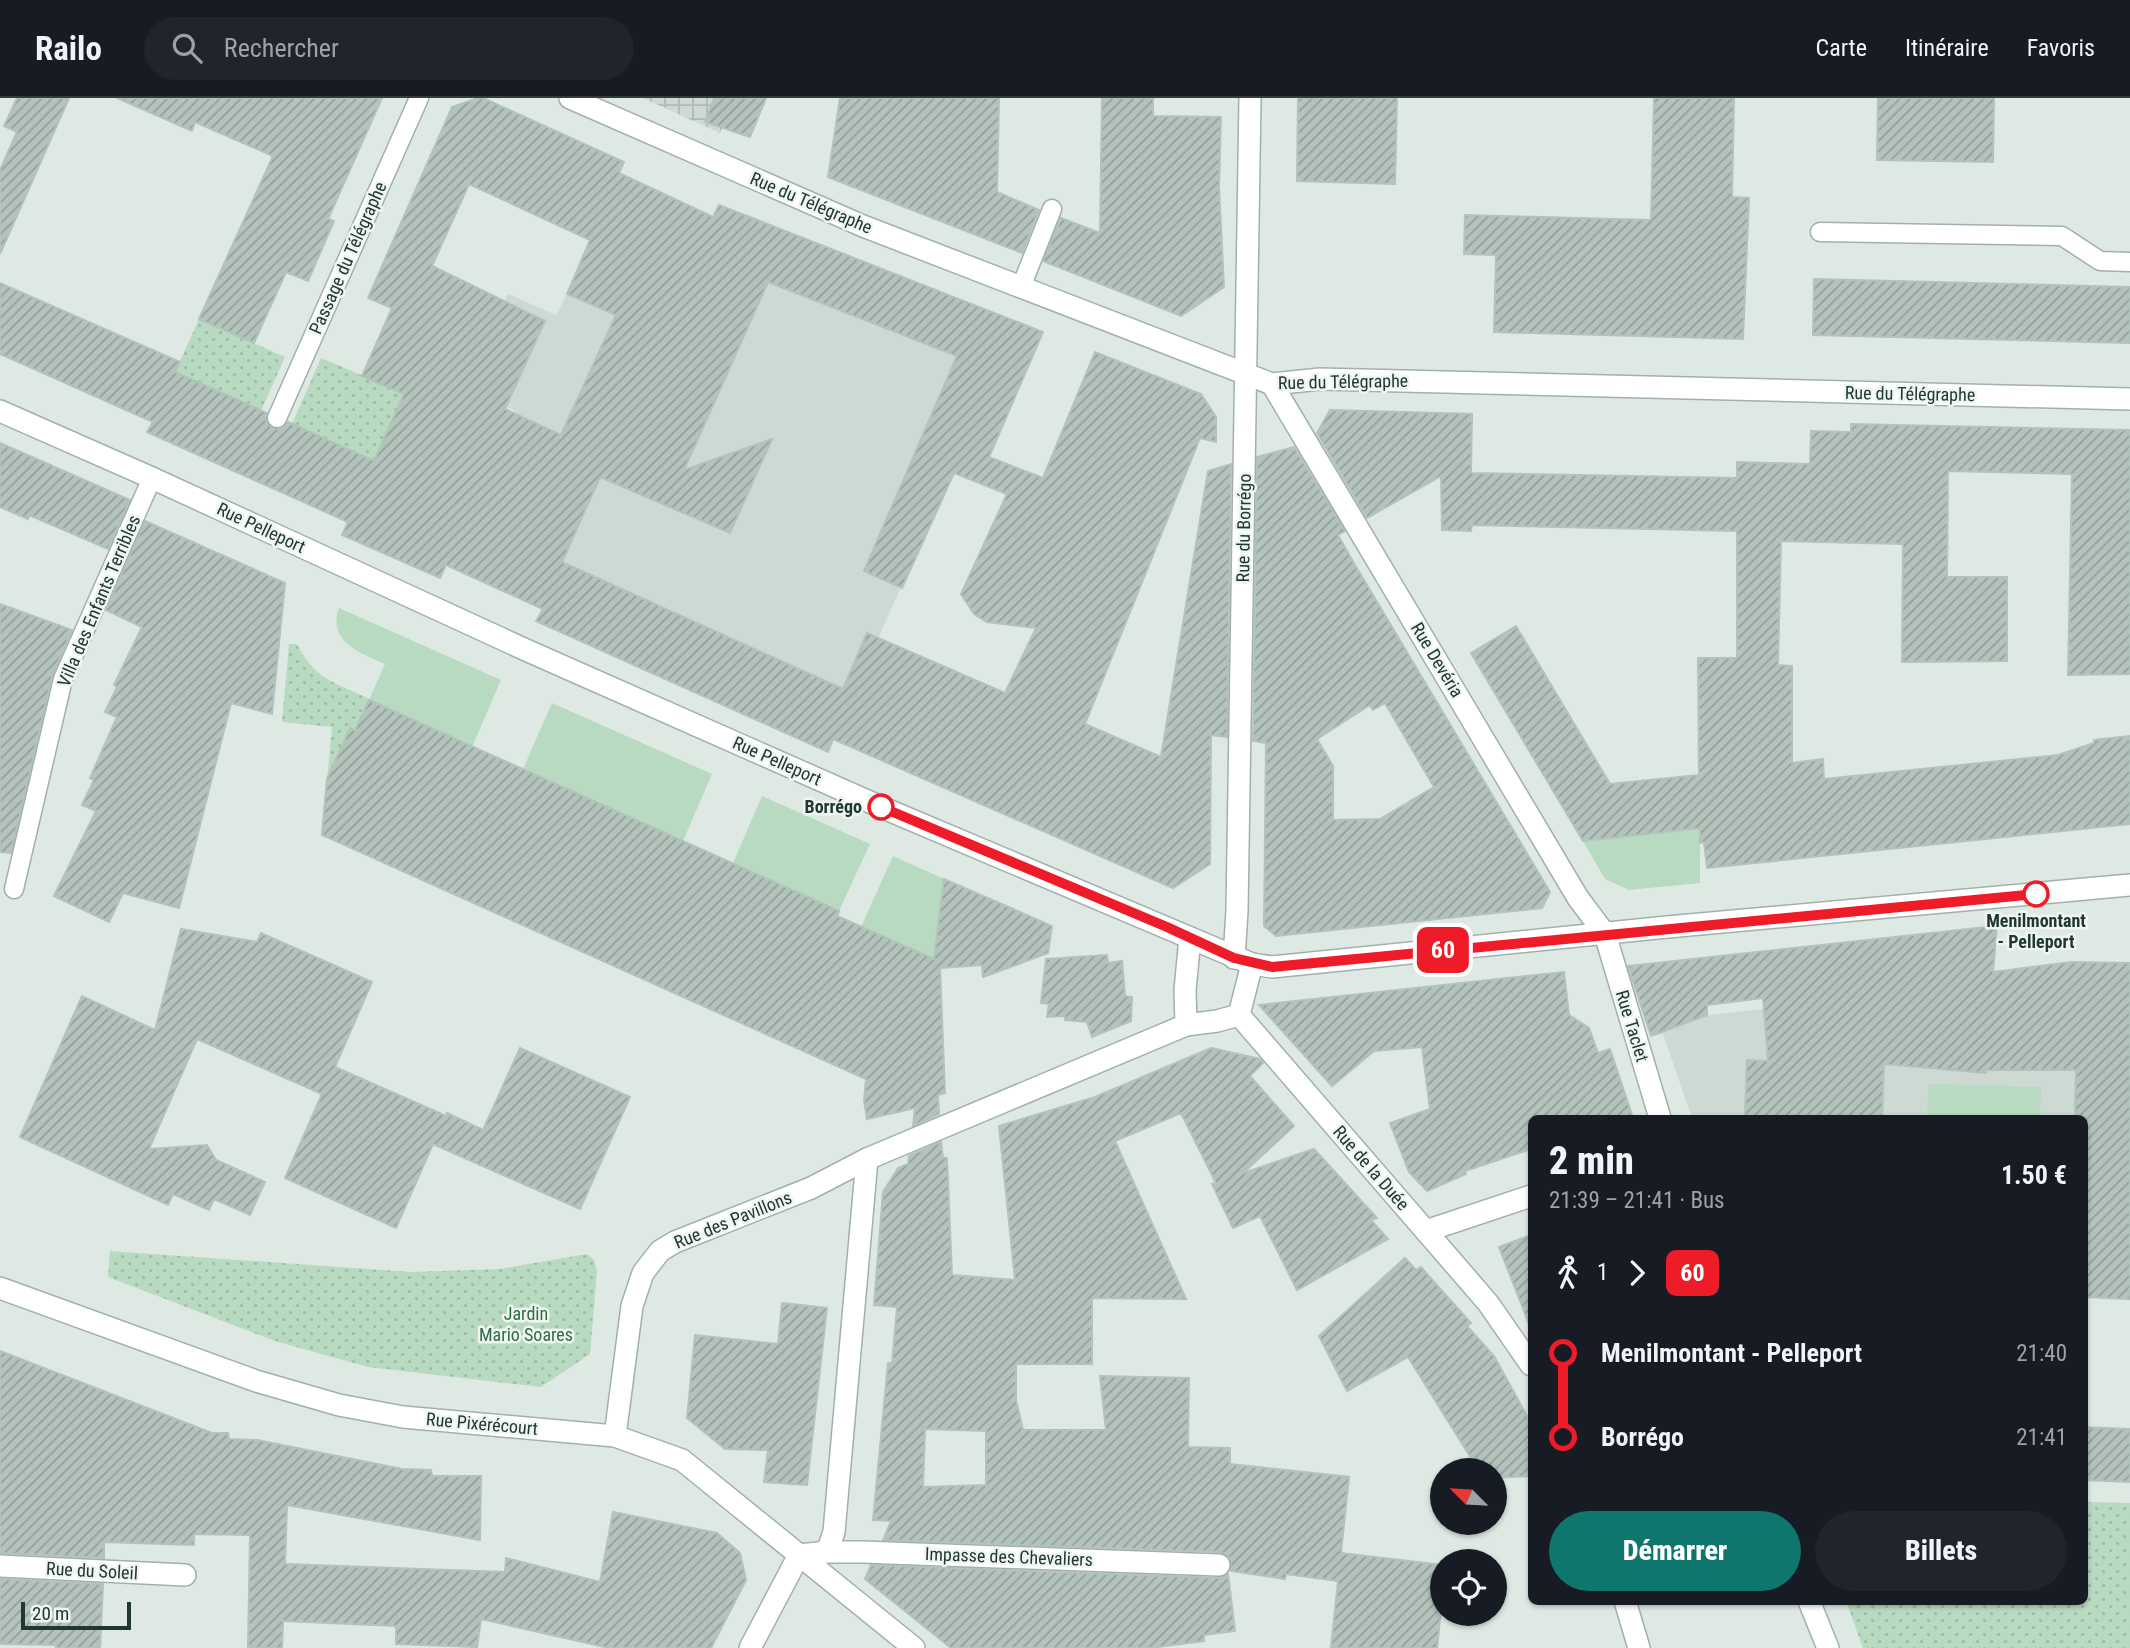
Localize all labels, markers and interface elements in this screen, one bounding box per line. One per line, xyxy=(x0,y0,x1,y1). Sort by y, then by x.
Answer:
search box xyxy=(144,17,634,80)
text: Railo xyxy=(35,29,102,68)
icon: search xyxy=(168,29,206,67)
text: Rechercher xyxy=(224,33,339,63)
text: Carte xyxy=(1816,34,1867,62)
text: Itinéraire xyxy=(1905,34,1989,62)
text: Favoris xyxy=(2027,34,2095,62)
street label: Rue du Télégraphe xyxy=(747,167,875,238)
street label: Passage du Télégraphe xyxy=(304,178,391,337)
street label: Rue du Télégraphe xyxy=(1278,370,1408,393)
street label: Rue du Télégraphe xyxy=(1845,382,1975,405)
street label: Rue du Borrégo xyxy=(1232,474,1255,582)
street label: Rue Pelleport xyxy=(214,498,309,557)
street label: Villa des Enfants Terribles xyxy=(53,512,144,690)
street label: Rue Devéria xyxy=(1407,618,1468,701)
street label: Rue Pelleport xyxy=(730,732,825,789)
marker: Borrégo xyxy=(868,794,894,820)
place label: Borrégo xyxy=(805,796,862,817)
marker: Menilmontant - Pelleport xyxy=(2023,881,2049,907)
place label: Menilmontant - Pelleport xyxy=(1986,910,2086,952)
line badge: 60 xyxy=(1412,927,1474,973)
text: 60 xyxy=(1431,936,1455,964)
street label: Rue Taclet xyxy=(1612,988,1653,1064)
street label: Rue de la Duée xyxy=(1329,1121,1414,1214)
text: 2 min xyxy=(1549,1139,1634,1183)
text: 1.50 € xyxy=(2001,1160,2067,1190)
street label: Rue des Pavillons xyxy=(671,1186,795,1253)
text: 21:39 – 21:41 · Bus xyxy=(1549,1187,1725,1214)
icon: walk xyxy=(1549,1254,1587,1292)
icon: forward xyxy=(1618,1254,1656,1292)
text: 1 xyxy=(1597,1259,1608,1286)
text: 60 xyxy=(1680,1259,1705,1287)
park label: Jardin Mario Soares xyxy=(479,1303,573,1345)
text: Menilmontant - Pelleport xyxy=(1601,1338,1862,1368)
text: 21:40 xyxy=(2016,1340,2067,1367)
street label: Rue Pixérécourt xyxy=(425,1408,539,1439)
text: Borrégo xyxy=(1601,1422,1684,1452)
text: 21:41 xyxy=(2016,1424,2067,1451)
north arrow xyxy=(1430,1458,1507,1535)
map controls xyxy=(1430,1458,1507,1626)
button: Démarrer xyxy=(1549,1511,1801,1591)
button: Billets xyxy=(1815,1511,2067,1591)
street label: Impasse des Chevaliers xyxy=(925,1543,1093,1570)
button: locate xyxy=(1430,1549,1507,1626)
street label: Rue du Soleil xyxy=(46,1558,138,1583)
scale bar xyxy=(21,1599,131,1631)
text: 20 m xyxy=(32,1602,69,1625)

